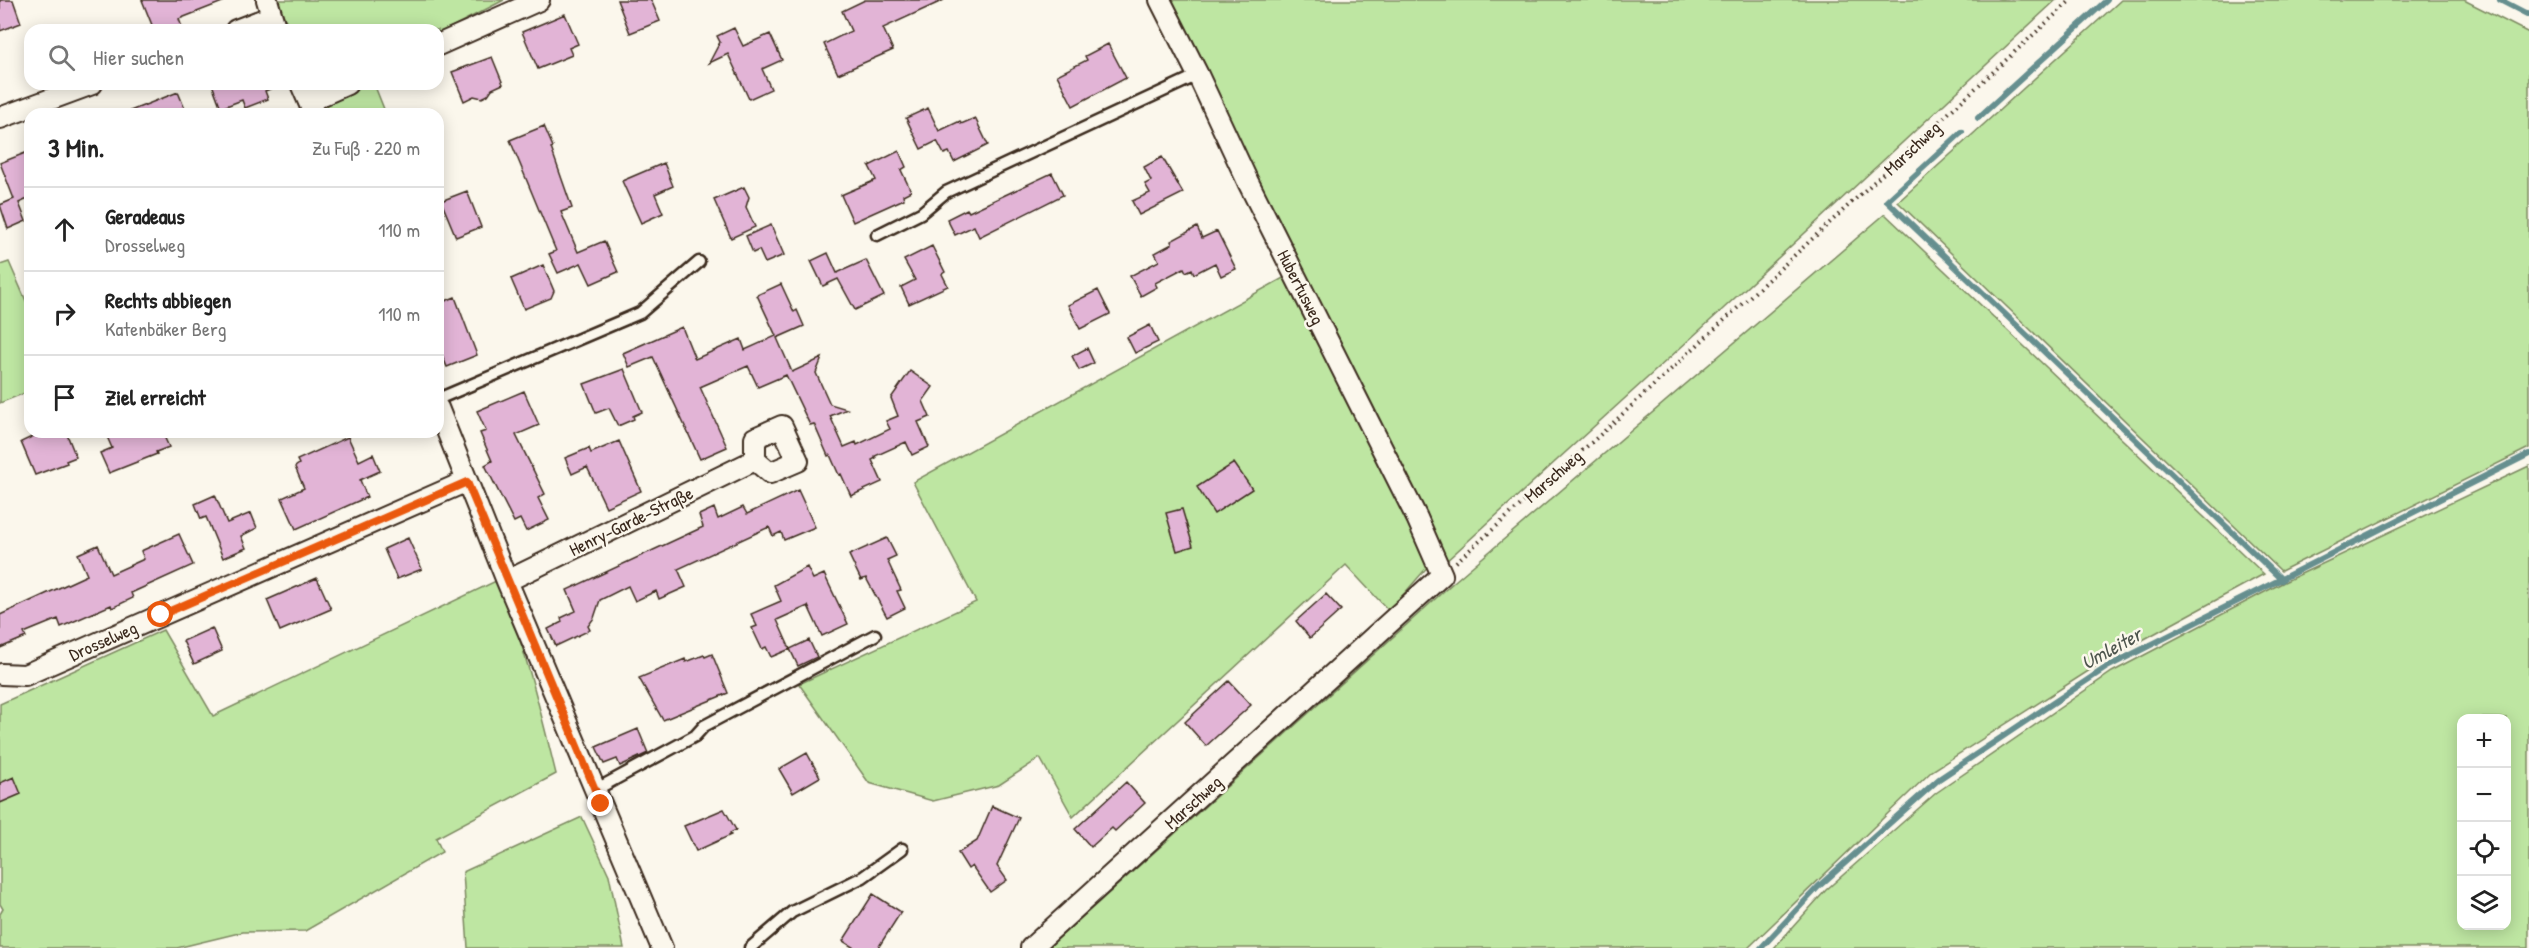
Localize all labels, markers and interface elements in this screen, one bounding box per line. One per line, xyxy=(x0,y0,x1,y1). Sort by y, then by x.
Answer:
search box xyxy=(24,24,444,90)
icon: search xyxy=(45,41,78,74)
text: Hier suchen xyxy=(93,42,184,72)
street label: Marschweg xyxy=(1878,115,1946,181)
text: 3 Min. xyxy=(48,130,104,165)
text: Zu Fuß · 220 m xyxy=(312,134,420,161)
text: Geradeaus xyxy=(105,201,185,231)
icon: ahead xyxy=(48,213,81,246)
text: 110 m xyxy=(378,216,420,243)
text: Drosselweg xyxy=(105,231,185,258)
street label: Hubertusweg xyxy=(1271,245,1331,329)
text: Rechts abbiegen xyxy=(105,285,232,315)
icon: right xyxy=(48,297,81,330)
text: 110 m xyxy=(378,300,420,327)
text: Katenbäker Berg xyxy=(105,315,227,342)
icon: arrive xyxy=(48,381,81,414)
text: Ziel erreicht xyxy=(105,382,205,412)
street label: Marschweg xyxy=(1519,444,1587,508)
street label: Henry-Garde-Straße xyxy=(565,480,697,562)
route start xyxy=(147,601,173,627)
street label: Drosselweg xyxy=(65,615,141,667)
water label: Umleiter xyxy=(2076,619,2148,676)
map controls xyxy=(2457,714,2511,930)
button: + xyxy=(2457,714,2511,768)
button: − xyxy=(2457,768,2511,822)
street label: Marschweg xyxy=(1159,769,1227,835)
route end xyxy=(587,790,613,816)
button: locate xyxy=(2457,822,2511,876)
button: layers xyxy=(2457,876,2511,930)

